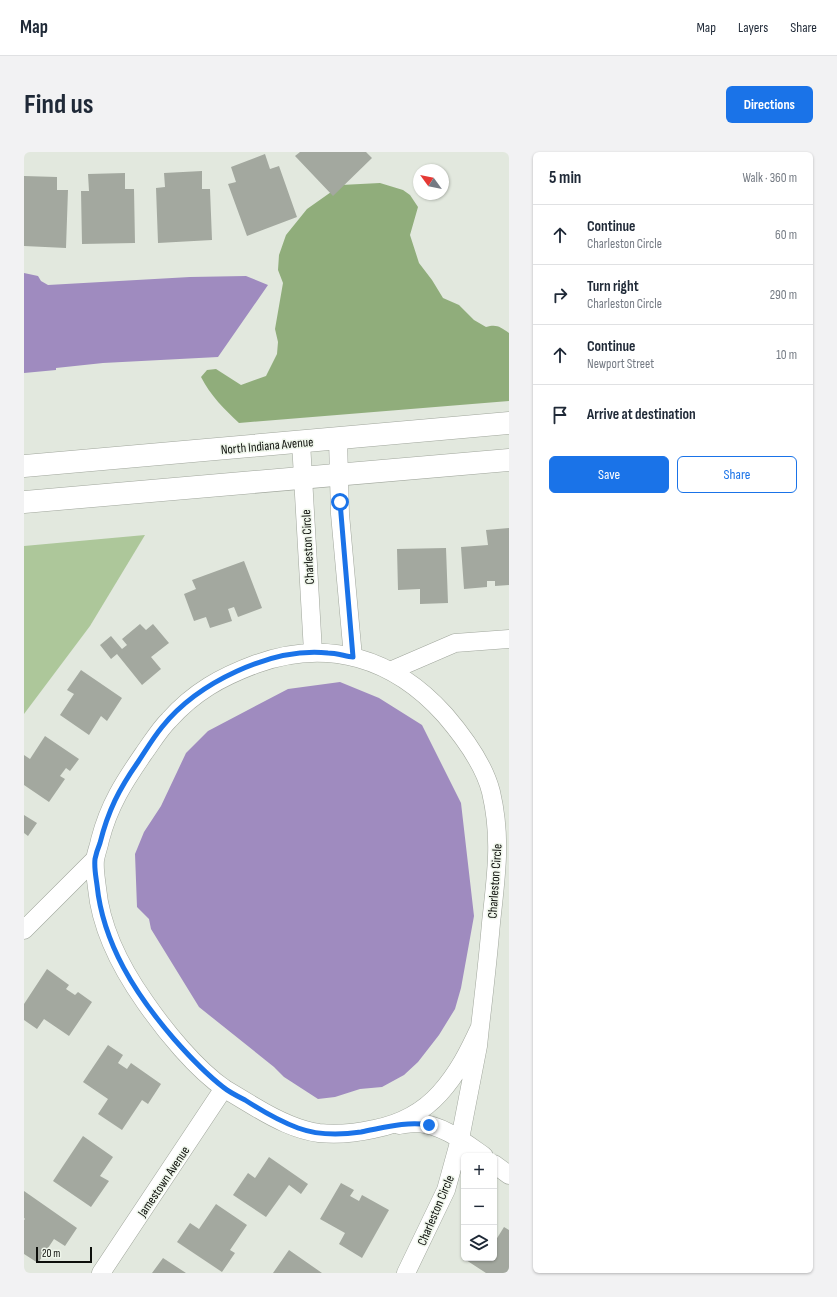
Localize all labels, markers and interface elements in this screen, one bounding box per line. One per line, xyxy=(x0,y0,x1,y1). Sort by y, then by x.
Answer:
text: Map xyxy=(20,16,48,39)
text: Map xyxy=(696,19,716,36)
text: Layers xyxy=(738,19,768,36)
text: Share xyxy=(790,19,817,36)
button: Directions xyxy=(726,86,813,123)
text: Find us xyxy=(24,88,93,121)
north arrow xyxy=(413,164,449,200)
text: 5 min xyxy=(549,168,581,188)
text: Walk · 360 m xyxy=(742,170,797,186)
text: Continue xyxy=(587,217,636,236)
icon: ahead xyxy=(549,224,571,246)
text: 60 m xyxy=(775,227,797,243)
text: Charleston Circle xyxy=(587,236,662,252)
text: Turn right xyxy=(587,277,639,296)
icon: right xyxy=(549,284,571,306)
text: 290 m xyxy=(770,287,797,303)
text: Charleston Circle xyxy=(587,296,662,312)
text: Continue xyxy=(587,337,636,356)
icon: ahead xyxy=(549,344,571,366)
text: 10 m xyxy=(776,347,797,363)
text: Newport Street xyxy=(587,356,654,372)
icon: arrive xyxy=(549,404,571,426)
text: Arrive at destination xyxy=(587,405,696,424)
street label: North Indiana Avenue xyxy=(220,434,314,458)
button: Save xyxy=(549,456,669,493)
button: Share xyxy=(677,456,797,493)
route start xyxy=(331,493,349,511)
street label: Charleston Circle xyxy=(298,509,318,585)
street label: Charleston Circle xyxy=(484,843,506,919)
route end xyxy=(420,1116,438,1134)
street label: Jamestown Avenue xyxy=(134,1143,193,1221)
map controls xyxy=(461,1153,497,1261)
button: + xyxy=(461,1153,497,1189)
street label: Charleston Circle xyxy=(414,1173,458,1248)
button: − xyxy=(461,1189,497,1225)
button: layers xyxy=(461,1225,497,1261)
scale bar xyxy=(36,1245,92,1264)
text: 20 m xyxy=(42,1247,60,1260)

